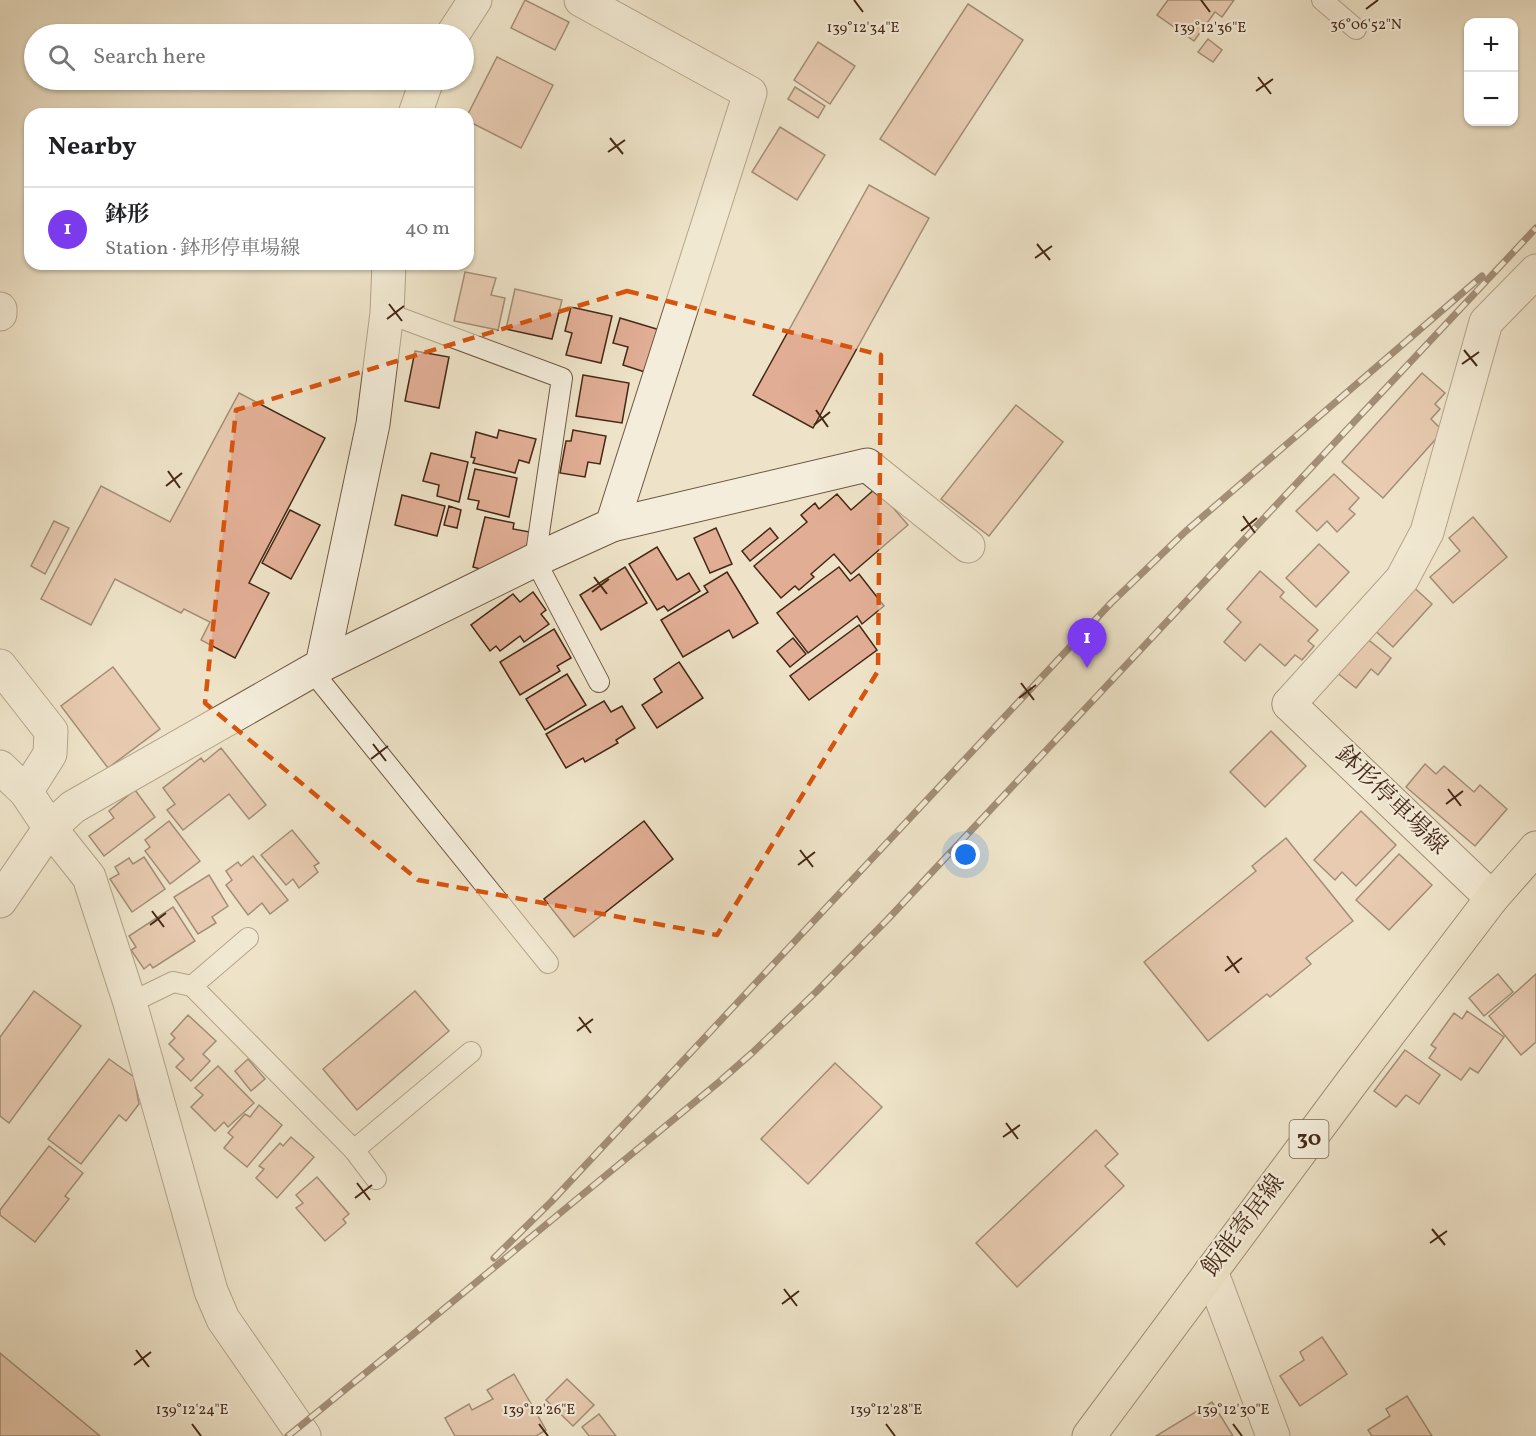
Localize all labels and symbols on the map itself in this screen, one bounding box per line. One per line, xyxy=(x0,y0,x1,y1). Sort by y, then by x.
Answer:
text: 36°06'52"N xyxy=(1330,15,1402,36)
text: 139°12'34"E xyxy=(826,18,900,39)
text: 139°12'36"E xyxy=(1174,18,1246,39)
pin: 1 xyxy=(1068,618,1106,668)
street label: 鉢形停車場線 xyxy=(1327,739,1455,863)
your location xyxy=(951,840,980,869)
road number: 30 xyxy=(1290,1120,1328,1158)
street label: 飯能寄居線 xyxy=(1194,1168,1294,1284)
text: 139°12'24"E xyxy=(156,1400,228,1421)
text: 139°12'26"E xyxy=(503,1400,575,1421)
text: 139°12'28"E xyxy=(850,1400,922,1421)
text: 139°12'30"E xyxy=(1196,1400,1270,1421)

